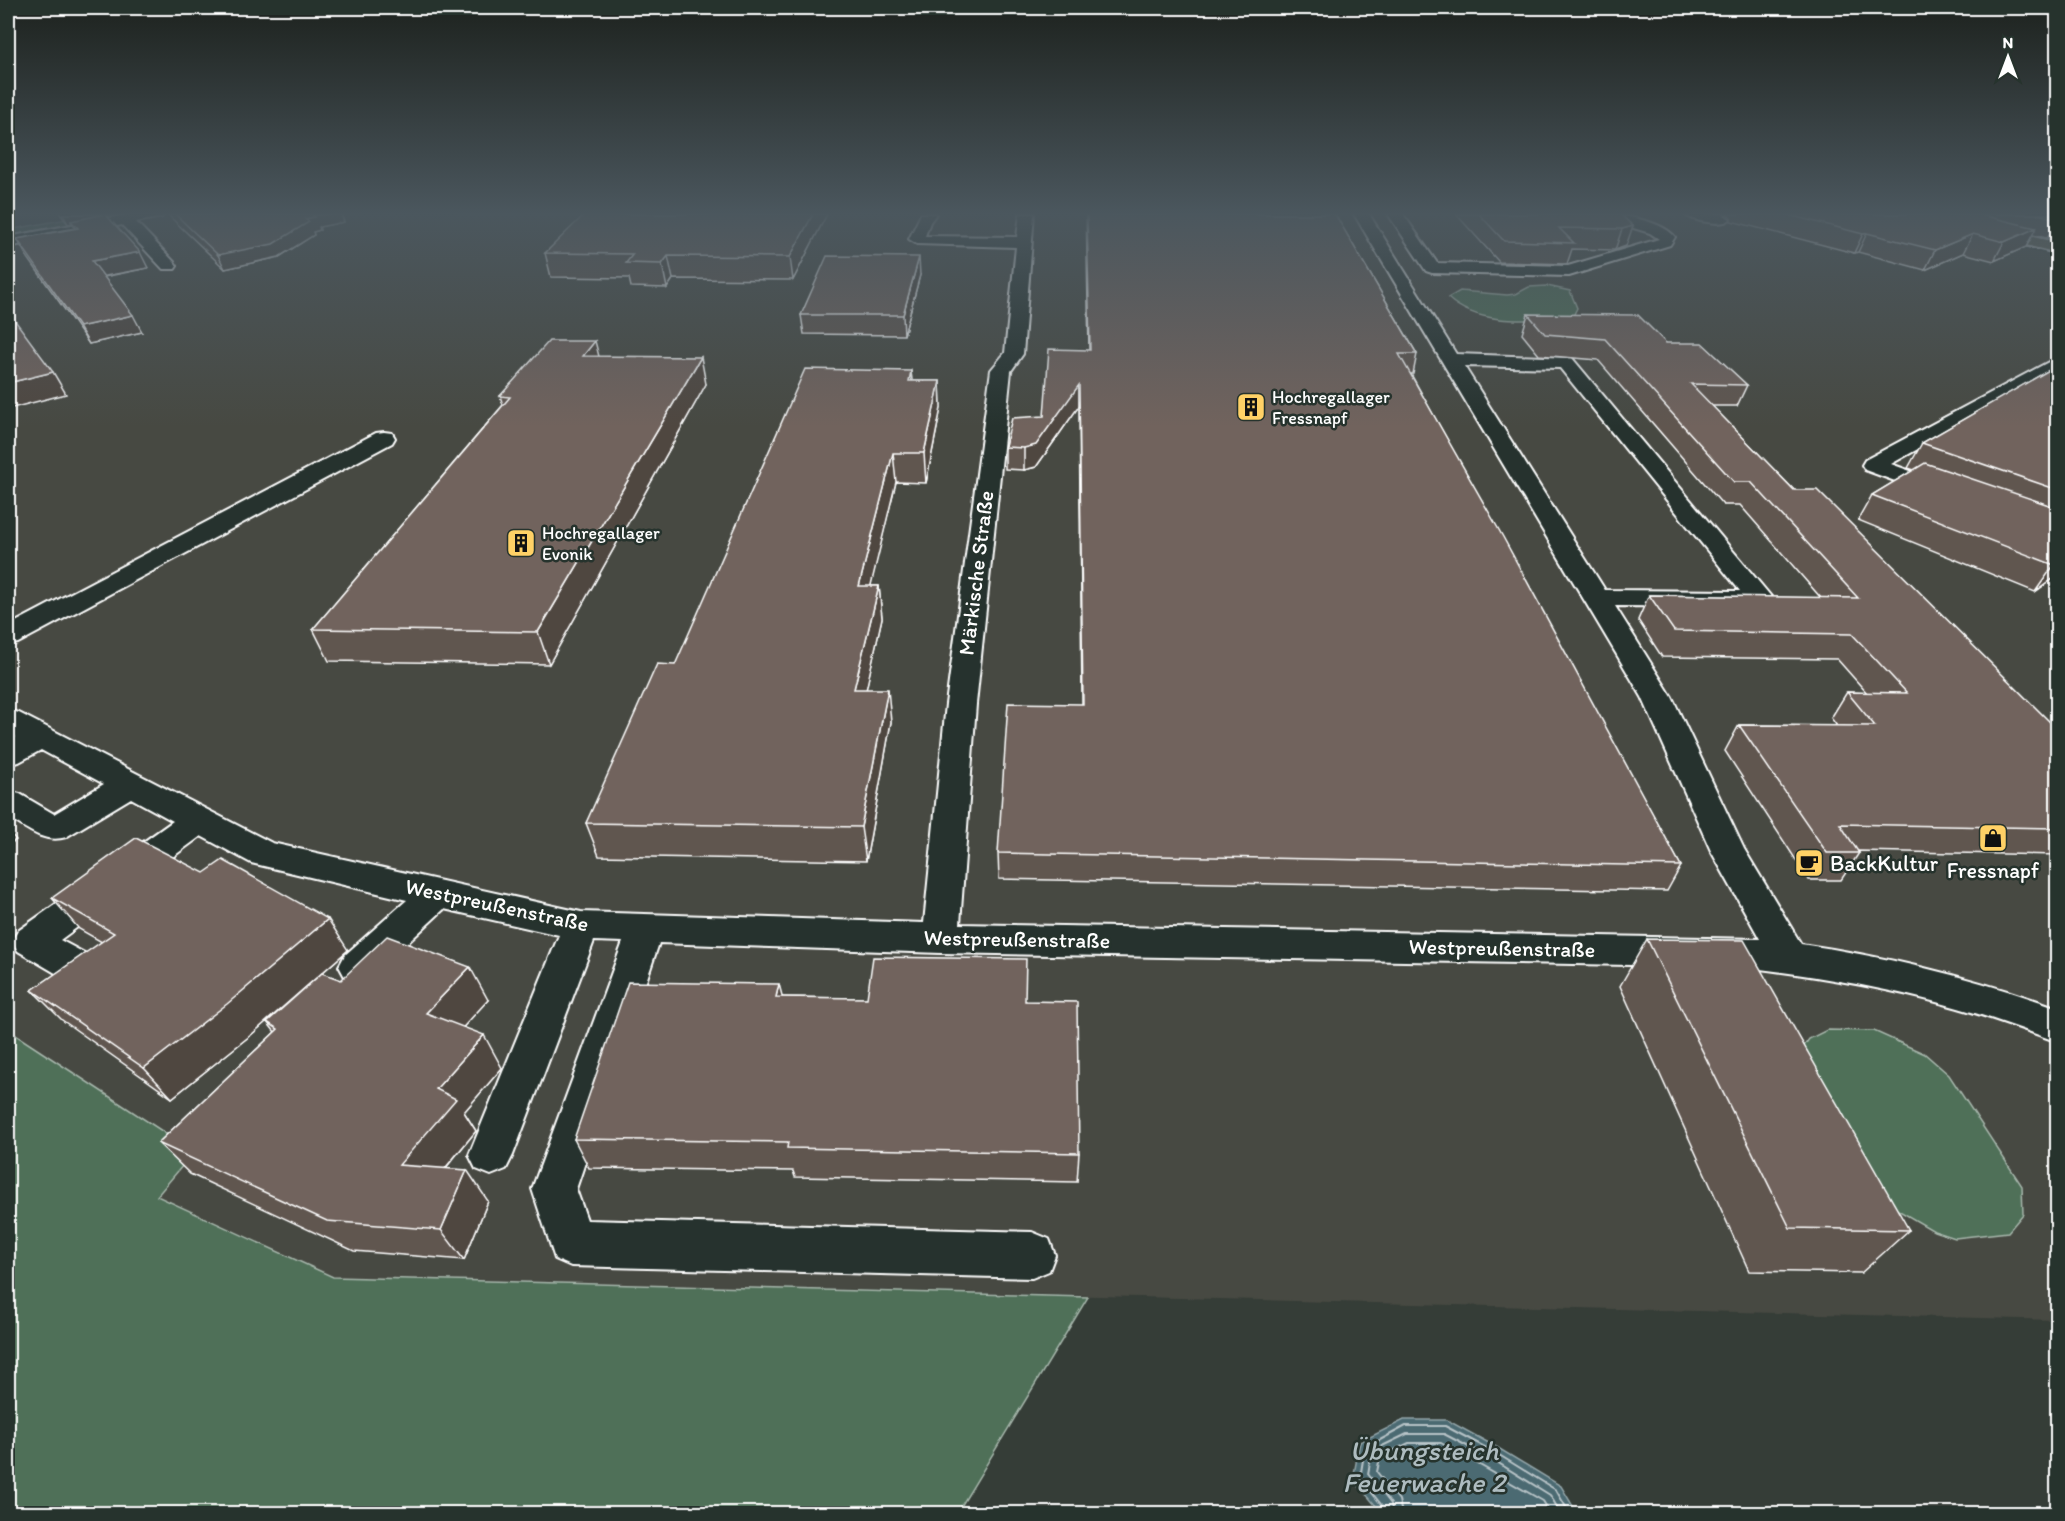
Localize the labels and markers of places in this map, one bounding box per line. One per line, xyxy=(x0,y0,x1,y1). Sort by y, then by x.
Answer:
place label: Hochregallager Fressnapf xyxy=(1272,386,1390,429)
building icon: Hochregallager Fressnapf xyxy=(1235,391,1267,423)
place label: Hochregallager Evonik xyxy=(542,522,660,565)
building icon: Hochregallager Evonik xyxy=(505,527,537,559)
shop icon: Fressnapf xyxy=(1977,822,2009,854)
cafe icon: BackKultur xyxy=(1793,847,1825,879)
place label: BackKultur xyxy=(1830,850,1939,877)
place label: Fressnapf xyxy=(1947,857,2040,884)

